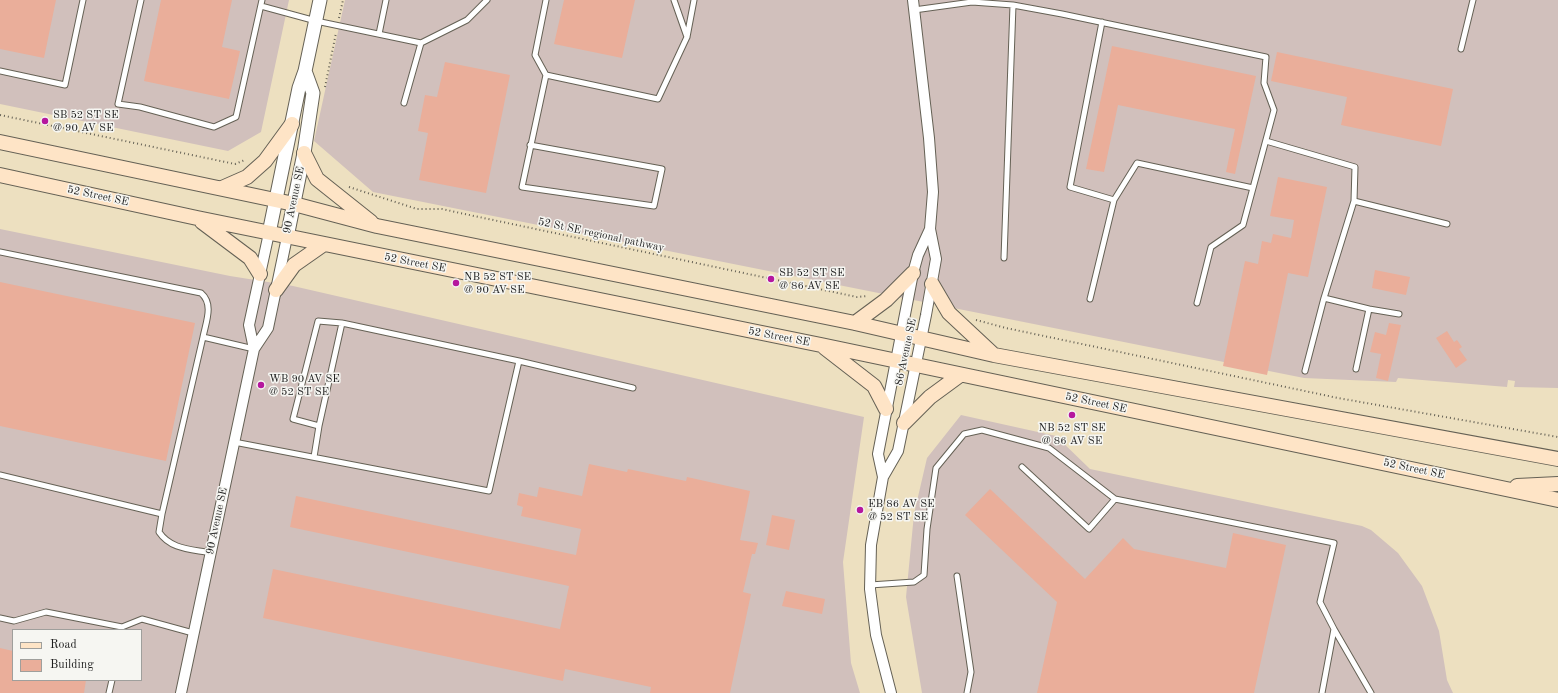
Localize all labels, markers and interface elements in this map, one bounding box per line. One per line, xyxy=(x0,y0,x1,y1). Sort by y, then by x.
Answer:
place label: SB 52 ST SE @ 90 AV SE xyxy=(53,108,118,134)
marker: SB 52 ST SE @ 90 AV SE xyxy=(40,116,50,126)
street label: 90 Avenue SE xyxy=(280,165,308,235)
street label: 52 Street SE xyxy=(66,183,130,209)
street label: 52 St SE regional pathway xyxy=(537,215,665,255)
street label: 52 Street SE xyxy=(383,251,447,275)
place label: SB 52 ST SE @ 86 AV SE xyxy=(779,266,844,292)
place label: NB 52 ST SE @ 90 AV SE xyxy=(464,270,531,296)
marker: SB 52 ST SE @ 86 AV SE xyxy=(766,274,776,284)
marker: NB 52 ST SE @ 90 AV SE xyxy=(451,278,461,288)
street label: 86 Avenue SE xyxy=(892,317,920,387)
street label: 52 Street SE xyxy=(747,325,811,349)
place label: WB 90 AV SE @ 52 ST SE xyxy=(269,372,340,398)
marker: WB 90 AV SE @ 52 ST SE xyxy=(256,380,266,390)
street label: 52 Street SE xyxy=(1064,390,1128,416)
marker: NB 52 ST SE @ 86 AV SE xyxy=(1067,410,1077,420)
place label: NB 52 ST SE @ 86 AV SE xyxy=(1038,421,1106,447)
street label: 52 Street SE xyxy=(1382,456,1446,482)
street label: 90 Avenue SE xyxy=(203,486,231,556)
place label: EB 86 AV SE @ 52 ST SE xyxy=(868,497,935,523)
marker: EB 86 AV SE @ 52 ST SE xyxy=(855,505,865,515)
legend xyxy=(12,629,142,681)
text: Road xyxy=(50,639,77,651)
text: Building xyxy=(50,659,94,671)

